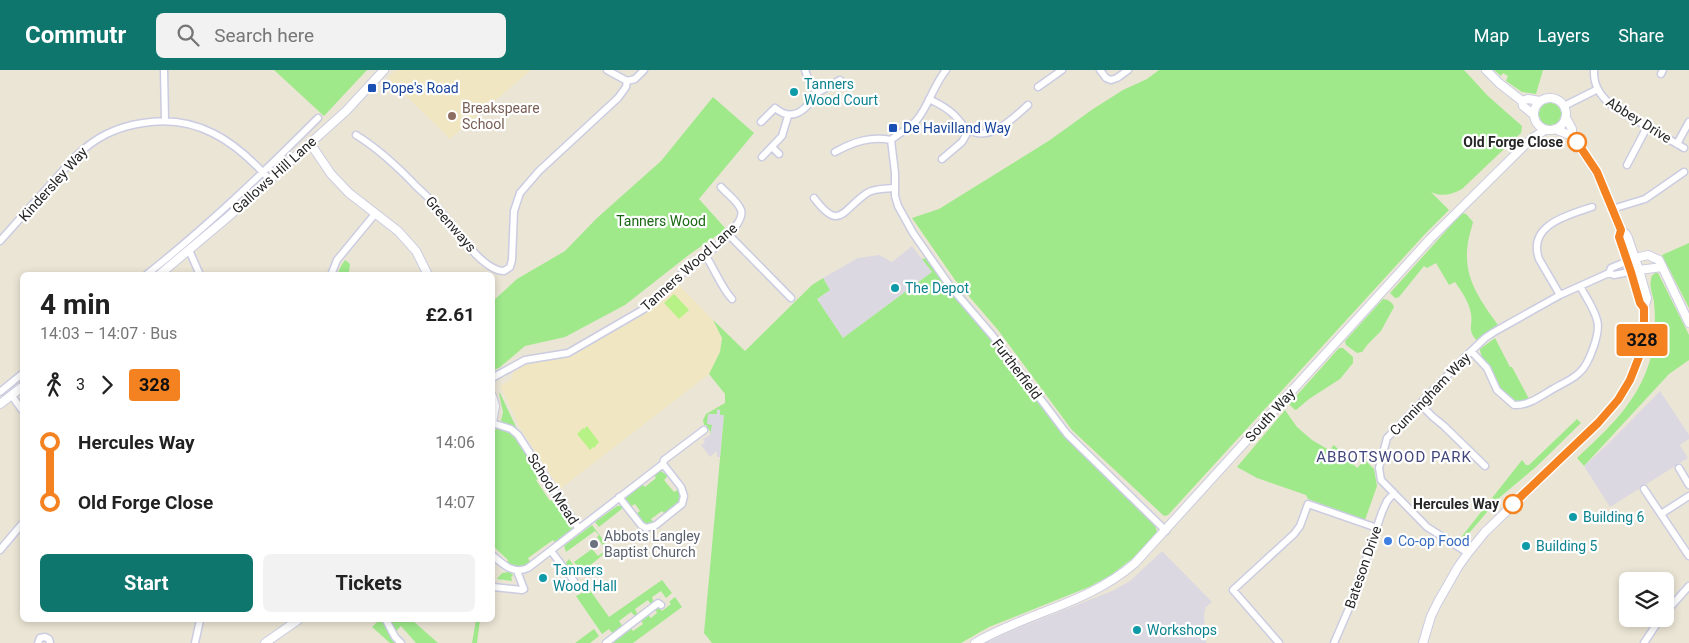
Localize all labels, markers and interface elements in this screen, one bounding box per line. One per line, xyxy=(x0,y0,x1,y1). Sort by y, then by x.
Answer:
search box xyxy=(156,13,506,58)
text: Commutr xyxy=(25,21,126,49)
icon: search xyxy=(174,21,202,49)
text: Search here xyxy=(214,24,314,47)
text: Map xyxy=(1474,25,1509,46)
text: Layers xyxy=(1537,25,1590,46)
text: Share xyxy=(1618,25,1664,46)
place label: Tanners Wood Court xyxy=(804,76,878,108)
place label: Pope's Road xyxy=(382,80,459,96)
marker: Pope's Road xyxy=(366,82,378,94)
marker: Tanners Wood Court xyxy=(788,86,800,98)
street label: Abbey Drive xyxy=(1603,94,1675,146)
place label: Breakspeare School xyxy=(462,100,540,132)
marker: Breakspeare School xyxy=(446,110,458,122)
place label: De Havilland Way xyxy=(903,120,1011,136)
marker: De Havilland Way xyxy=(887,122,899,134)
marker: Old Forge Close xyxy=(1567,132,1587,152)
street label: Gallows Hill Lane xyxy=(229,133,319,217)
place label: Old Forge Close xyxy=(1463,134,1563,150)
street label: Kindersley Way xyxy=(15,143,91,224)
street label: Greenways xyxy=(422,193,480,255)
park label: Tanners Wood xyxy=(616,213,706,229)
street label: Tanners Wood Lane xyxy=(638,220,740,314)
place label: The Depot xyxy=(905,280,969,296)
marker: The Depot xyxy=(889,282,901,294)
text: 4 min xyxy=(40,288,110,321)
text: £2.61 xyxy=(425,303,475,326)
text: 14:03 – 14:07 · Bus xyxy=(40,324,177,343)
line badge: 328 xyxy=(1613,324,1671,356)
text: 328 xyxy=(1627,329,1657,350)
street label: Furtherfield xyxy=(989,336,1045,402)
street label: Cunningham Way xyxy=(1386,349,1474,439)
icon: walk xyxy=(40,371,68,399)
icon: forward xyxy=(93,371,121,399)
text: 328 xyxy=(139,374,170,395)
text: 3 xyxy=(76,375,85,394)
street label: South Way xyxy=(1242,385,1298,445)
text: Hercules Way xyxy=(78,431,195,454)
text: 14:06 xyxy=(435,433,475,452)
district label: ABBOTSWOOD PARK xyxy=(1316,448,1472,466)
street label: School Mead xyxy=(524,451,582,527)
text: Old Forge Close xyxy=(78,491,213,514)
text: 14:07 xyxy=(435,493,475,512)
marker: Hercules Way xyxy=(1503,494,1523,514)
place label: Hercules Way xyxy=(1413,496,1500,512)
place label: Building 6 xyxy=(1583,509,1645,525)
marker: Building 6 xyxy=(1567,511,1579,523)
street label: Bateson Drive xyxy=(1341,524,1385,610)
place label: Abbots Langley Baptist Church xyxy=(604,528,701,560)
place label: Co-op Food xyxy=(1398,533,1470,549)
marker: Co-op Food xyxy=(1382,535,1394,547)
marker: Abbots Langley Baptist Church xyxy=(588,538,600,550)
place label: Building 5 xyxy=(1536,538,1598,554)
marker: Building 5 xyxy=(1520,540,1532,552)
button: Start xyxy=(40,554,253,612)
button: Tickets xyxy=(263,554,475,612)
place label: Tanners Wood Hall xyxy=(553,562,617,594)
marker: Tanners Wood Hall xyxy=(537,572,549,584)
map controls xyxy=(1619,572,1674,627)
button: layers xyxy=(1619,572,1674,627)
place label: Workshops xyxy=(1147,622,1217,638)
marker: Workshops xyxy=(1131,624,1143,636)

